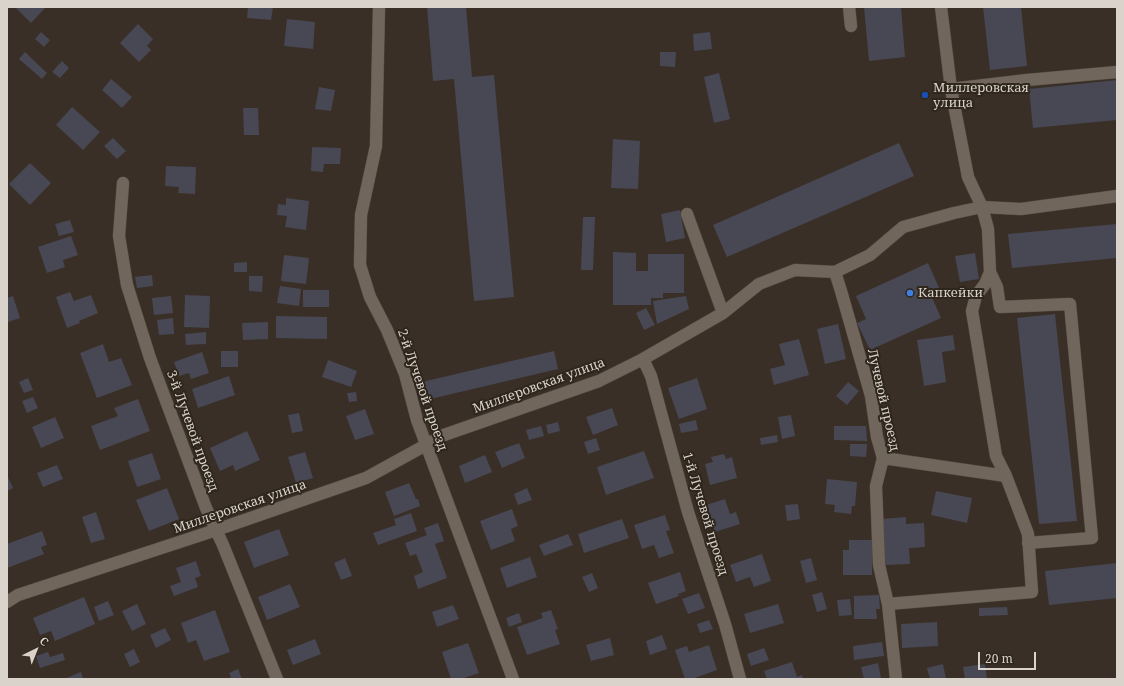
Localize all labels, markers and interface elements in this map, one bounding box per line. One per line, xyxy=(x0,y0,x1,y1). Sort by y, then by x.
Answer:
place label: Миллеровская улица xyxy=(933,80,1029,111)
marker: Миллеровская улица xyxy=(920,90,930,100)
place label: Капкейки xyxy=(918,285,983,301)
marker: Капкейки xyxy=(905,288,915,298)
street label: 2-й Лучевой проезд xyxy=(394,327,450,453)
street label: Лучевой проезд xyxy=(864,347,902,453)
street label: Миллеровская улица xyxy=(471,355,607,417)
street label: 3-й Лучевой проезд xyxy=(163,368,221,494)
street label: 1-й Лучевой проезд xyxy=(679,451,731,577)
street label: Миллеровская улица xyxy=(172,477,308,537)
north arrow xyxy=(16,630,56,670)
text: С xyxy=(37,633,52,649)
scale bar xyxy=(980,644,1038,670)
text: 20 m xyxy=(985,650,1013,667)

